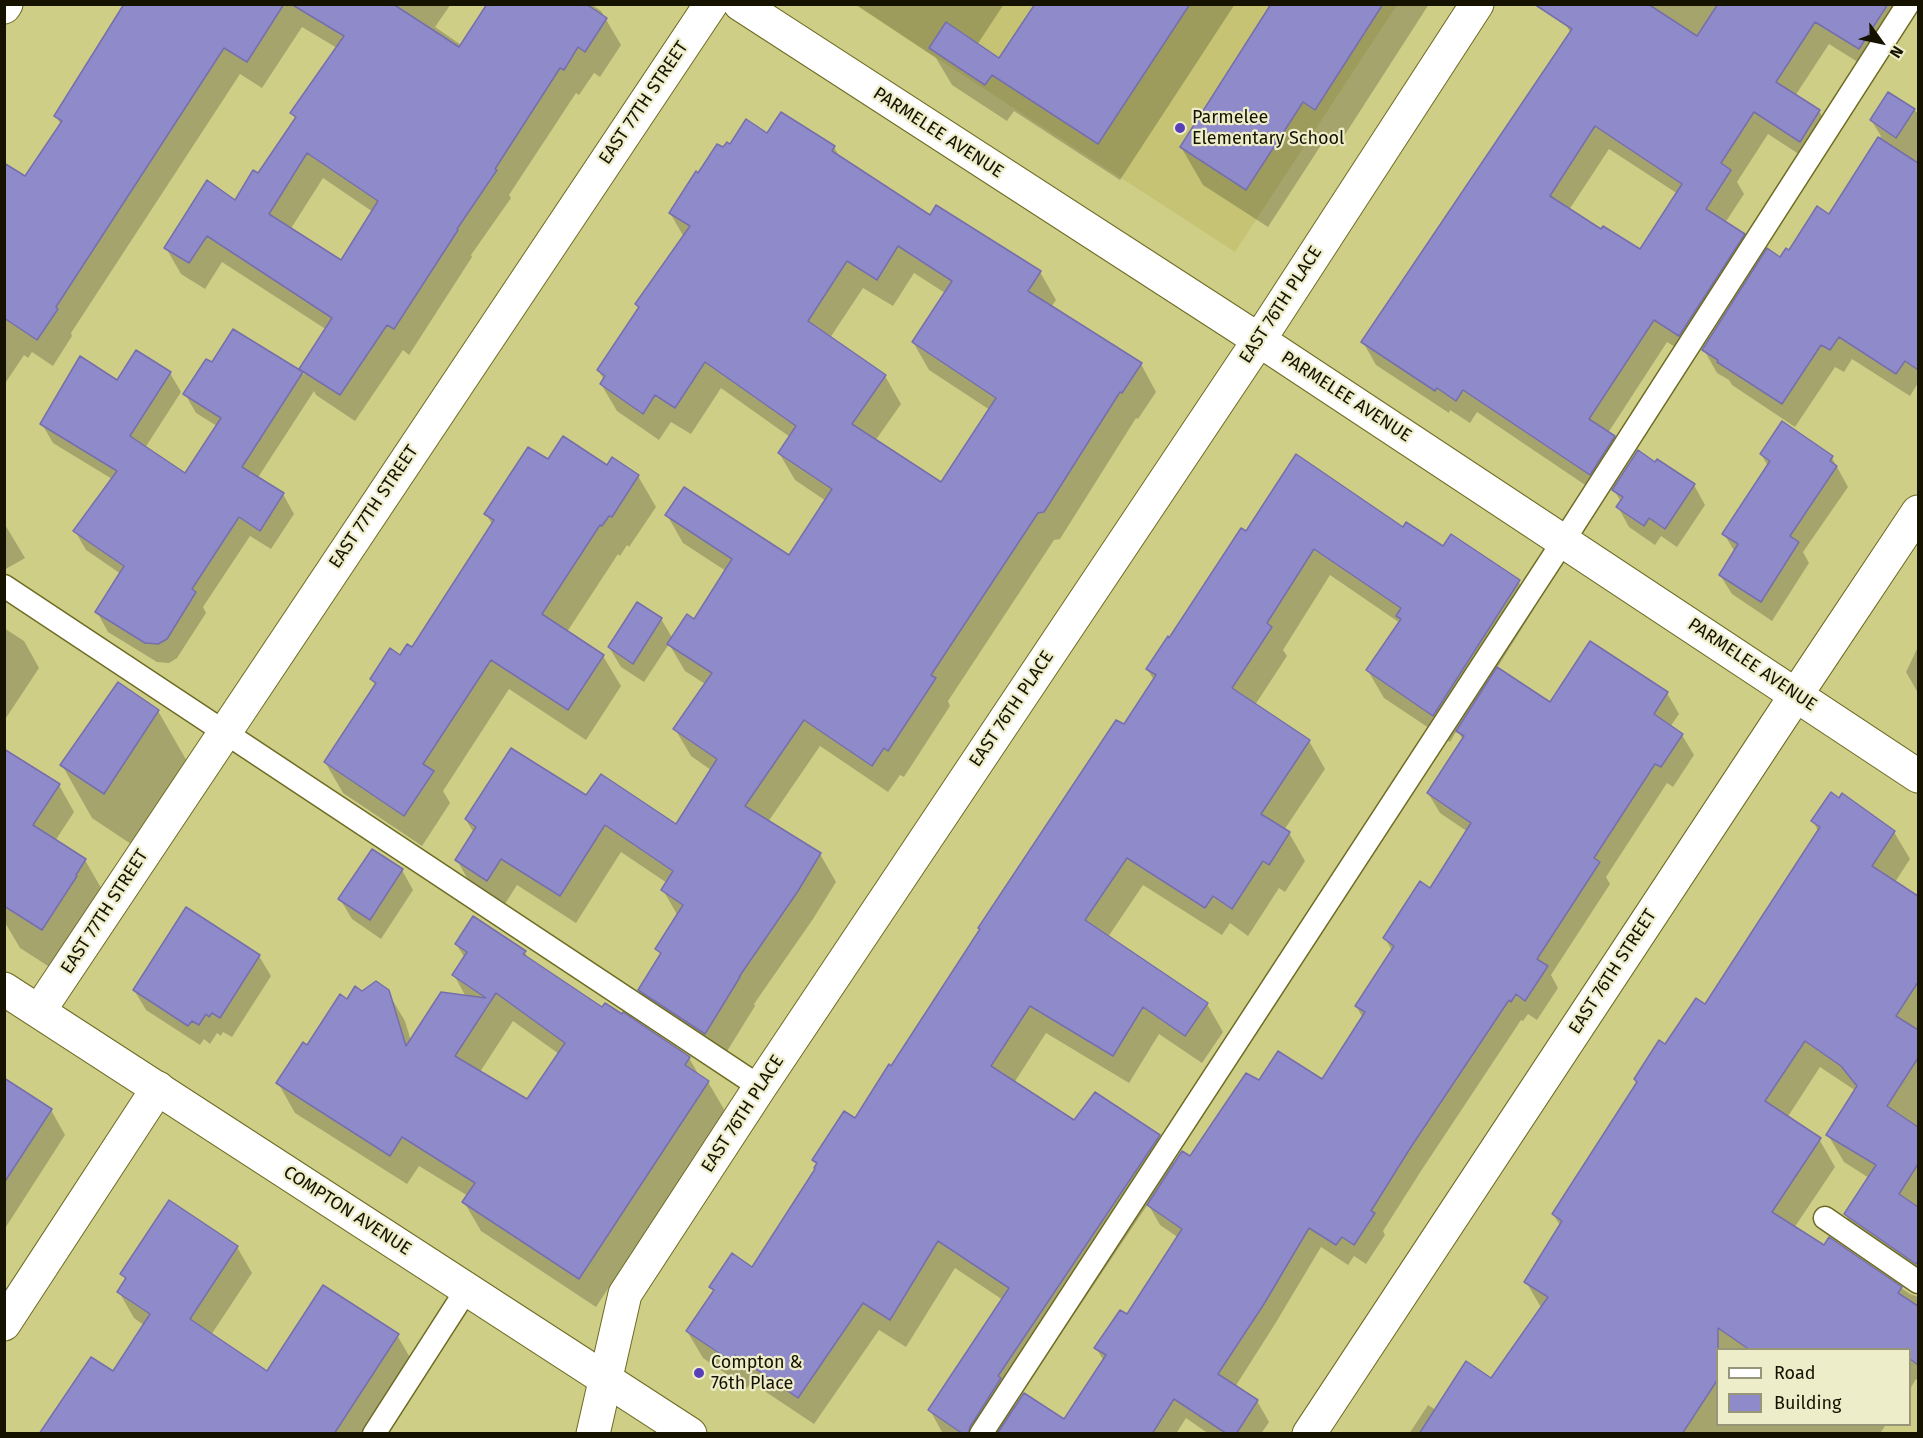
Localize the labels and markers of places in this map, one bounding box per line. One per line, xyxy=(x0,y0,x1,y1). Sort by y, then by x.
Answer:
place label: Parmelee Elementary School xyxy=(1192,107,1344,150)
marker: Parmelee Elementary School xyxy=(1173,121,1187,135)
place label: Compton & 76th Place xyxy=(711,1352,803,1394)
marker: Compton & 76th Place xyxy=(692,1366,706,1380)

